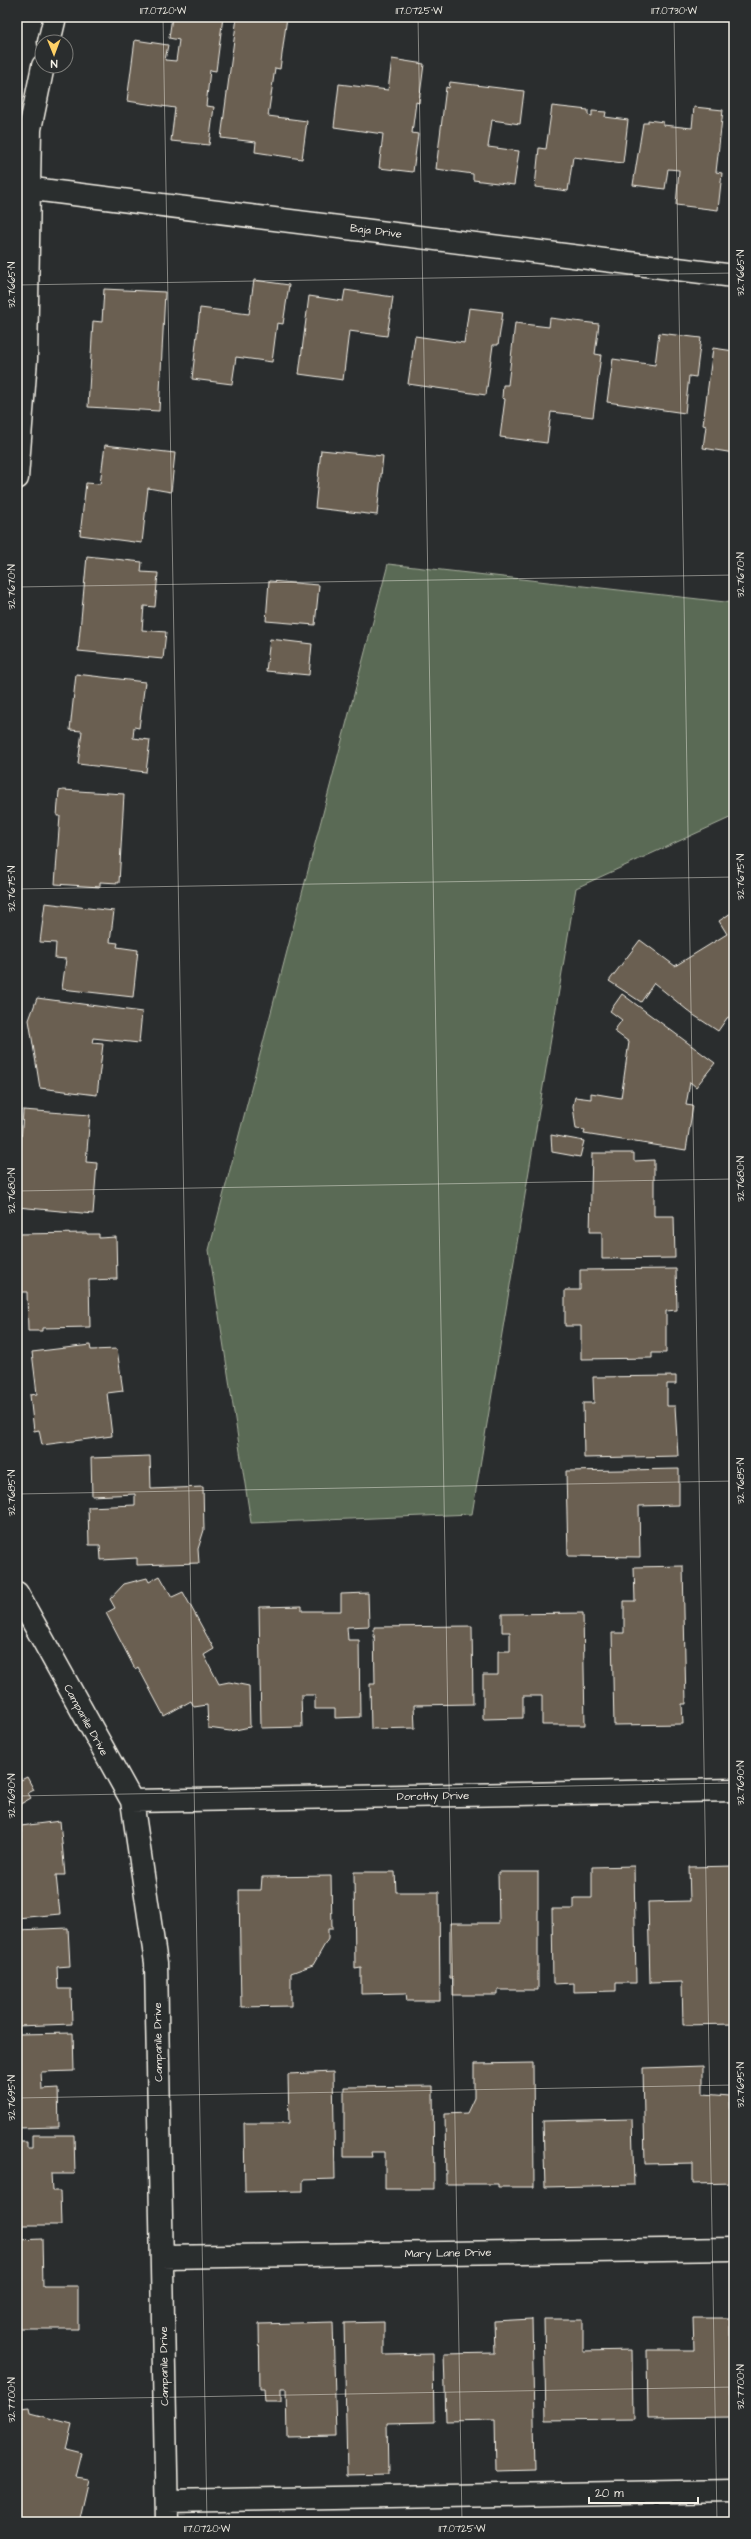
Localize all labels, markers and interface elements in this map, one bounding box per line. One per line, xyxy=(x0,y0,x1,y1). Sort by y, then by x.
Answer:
text: 117.0720°W xyxy=(140,4,187,18)
text: 117.0725°W xyxy=(396,4,443,18)
text: 117.0730°W xyxy=(651,4,697,18)
north arrow xyxy=(34,34,74,74)
text: N xyxy=(50,56,58,71)
street label: Baja Drive xyxy=(349,220,403,242)
text: 32.7665°N xyxy=(734,250,748,296)
text: 32.7665°N xyxy=(5,262,19,308)
text: 32.7670°N xyxy=(734,552,748,598)
text: 32.7670°N xyxy=(5,564,19,610)
text: 32.7675°N xyxy=(734,854,748,900)
text: 32.7675°N xyxy=(5,866,19,912)
text: 32.7680°N xyxy=(734,1156,748,1202)
text: 32.7680°N xyxy=(5,1168,19,1214)
text: 32.7685°N xyxy=(734,1458,748,1504)
text: 32.7685°N xyxy=(5,1470,19,1516)
street label: Campanile Drive xyxy=(60,1682,112,1758)
text: 32.7690°N xyxy=(734,1760,748,1806)
text: 32.7690°N xyxy=(5,1773,19,1819)
street label: Dorothy Drive xyxy=(397,1788,469,1805)
street label: Campanile Drive xyxy=(150,2002,166,2082)
text: 32.7695°N xyxy=(734,2062,748,2108)
text: 32.7695°N xyxy=(5,2075,19,2121)
street label: Mary Lane Drive xyxy=(404,2245,492,2262)
street label: Campanile Drive xyxy=(156,2326,172,2406)
text: 32.7700°N xyxy=(734,2364,748,2410)
text: 32.7700°N xyxy=(5,2377,19,2423)
scale bar xyxy=(589,2479,698,2505)
text: 20 m xyxy=(595,2485,624,2502)
text: 117.0720°W xyxy=(184,2522,231,2536)
text: 117.0725°W xyxy=(439,2522,486,2536)

